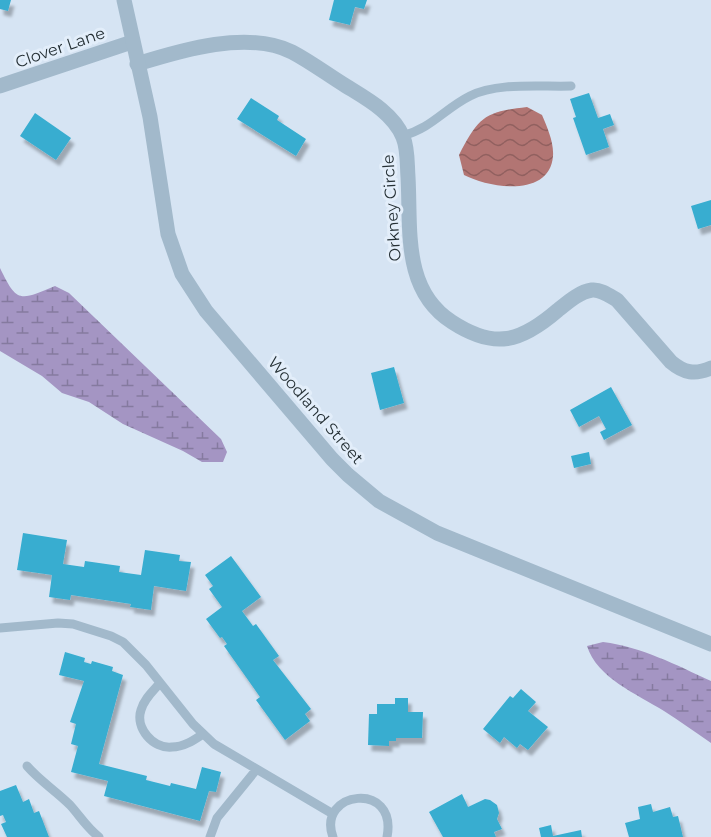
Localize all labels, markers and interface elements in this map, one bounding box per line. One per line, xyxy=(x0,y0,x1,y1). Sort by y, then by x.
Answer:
street label: Clover Lane xyxy=(13,23,107,72)
street label: Orkney Circle xyxy=(378,154,405,262)
street label: Woodland Street xyxy=(264,353,368,468)

